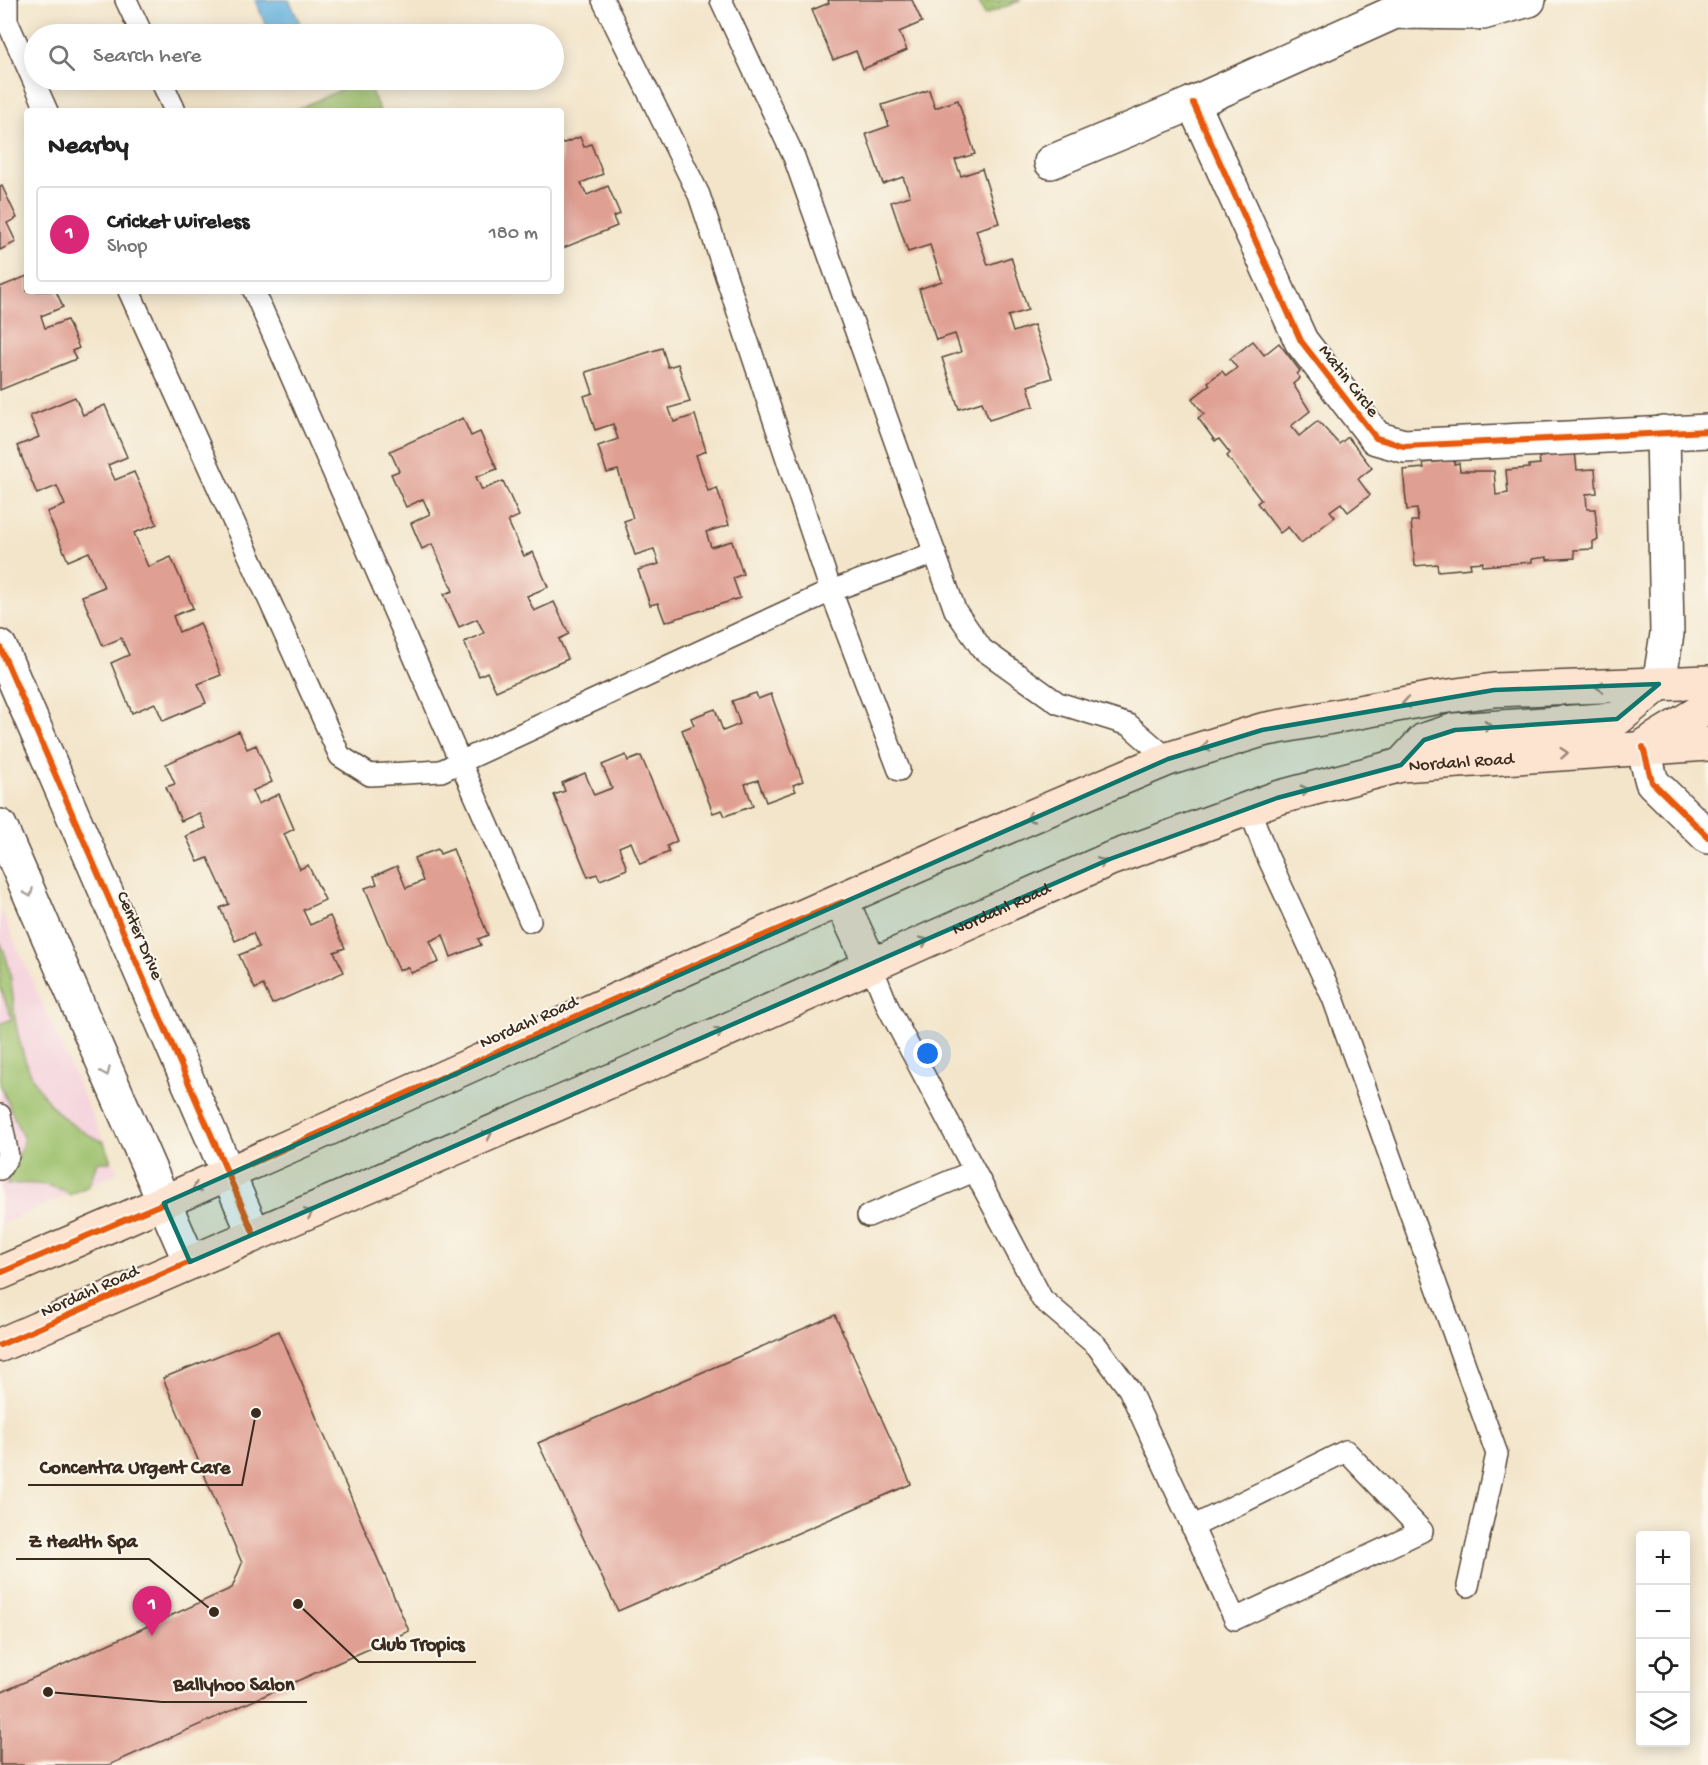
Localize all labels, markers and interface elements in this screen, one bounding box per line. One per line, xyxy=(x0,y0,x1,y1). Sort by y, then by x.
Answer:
search box xyxy=(24,24,564,90)
icon: search xyxy=(45,41,78,74)
text: Search here xyxy=(93,44,201,70)
text: Nearby xyxy=(48,132,129,163)
text: Cricket Wireless xyxy=(107,210,249,236)
text: 1 xyxy=(65,223,74,246)
text: 180 m xyxy=(489,223,538,246)
text: Shop xyxy=(107,236,147,259)
street label: Matin Circle xyxy=(1313,341,1383,422)
one-way arrow xyxy=(1596,680,1605,693)
one-way arrow xyxy=(1402,696,1412,709)
one-way arrow xyxy=(1484,720,1493,733)
one-way arrow xyxy=(1201,740,1212,752)
one-way arrow xyxy=(1559,747,1568,760)
street label: Nordahl Road xyxy=(1408,749,1516,777)
one-way arrow xyxy=(1300,785,1310,798)
one-way arrow xyxy=(1026,811,1037,823)
one-way arrow xyxy=(1096,857,1107,869)
street label: Nordahl Road xyxy=(949,878,1055,941)
one-way arrow xyxy=(22,887,34,898)
street label: Center Drive xyxy=(111,889,167,984)
one-way arrow xyxy=(918,936,929,948)
street label: Nordahl Road xyxy=(477,992,583,1054)
one-way arrow xyxy=(712,1028,723,1040)
your location xyxy=(913,1039,942,1068)
one-way arrow xyxy=(99,1066,111,1077)
one-way arrow xyxy=(481,1130,492,1142)
one-way arrow xyxy=(192,1181,203,1193)
one-way arrow xyxy=(303,1208,314,1220)
street label: Nordahl Road xyxy=(38,1261,144,1323)
callout: Concentra Urgent Care xyxy=(28,1447,242,1485)
text: Concentra Urgent Care xyxy=(39,1458,231,1481)
callout: Z Health Spa xyxy=(16,1521,149,1559)
map controls xyxy=(1636,1531,1690,1747)
button: + xyxy=(1636,1531,1690,1585)
text: Z Health Spa xyxy=(29,1532,138,1555)
button: − xyxy=(1636,1585,1690,1639)
pin: 1 xyxy=(132,1586,172,1636)
callout: Club Tropics xyxy=(359,1624,476,1662)
text: Club Tropics xyxy=(370,1635,466,1658)
button: locate xyxy=(1636,1639,1690,1693)
callout: Ballyhoo Salon xyxy=(162,1664,307,1702)
text: Ballyhoo Salon xyxy=(173,1675,295,1698)
button: layers xyxy=(1636,1693,1690,1747)

